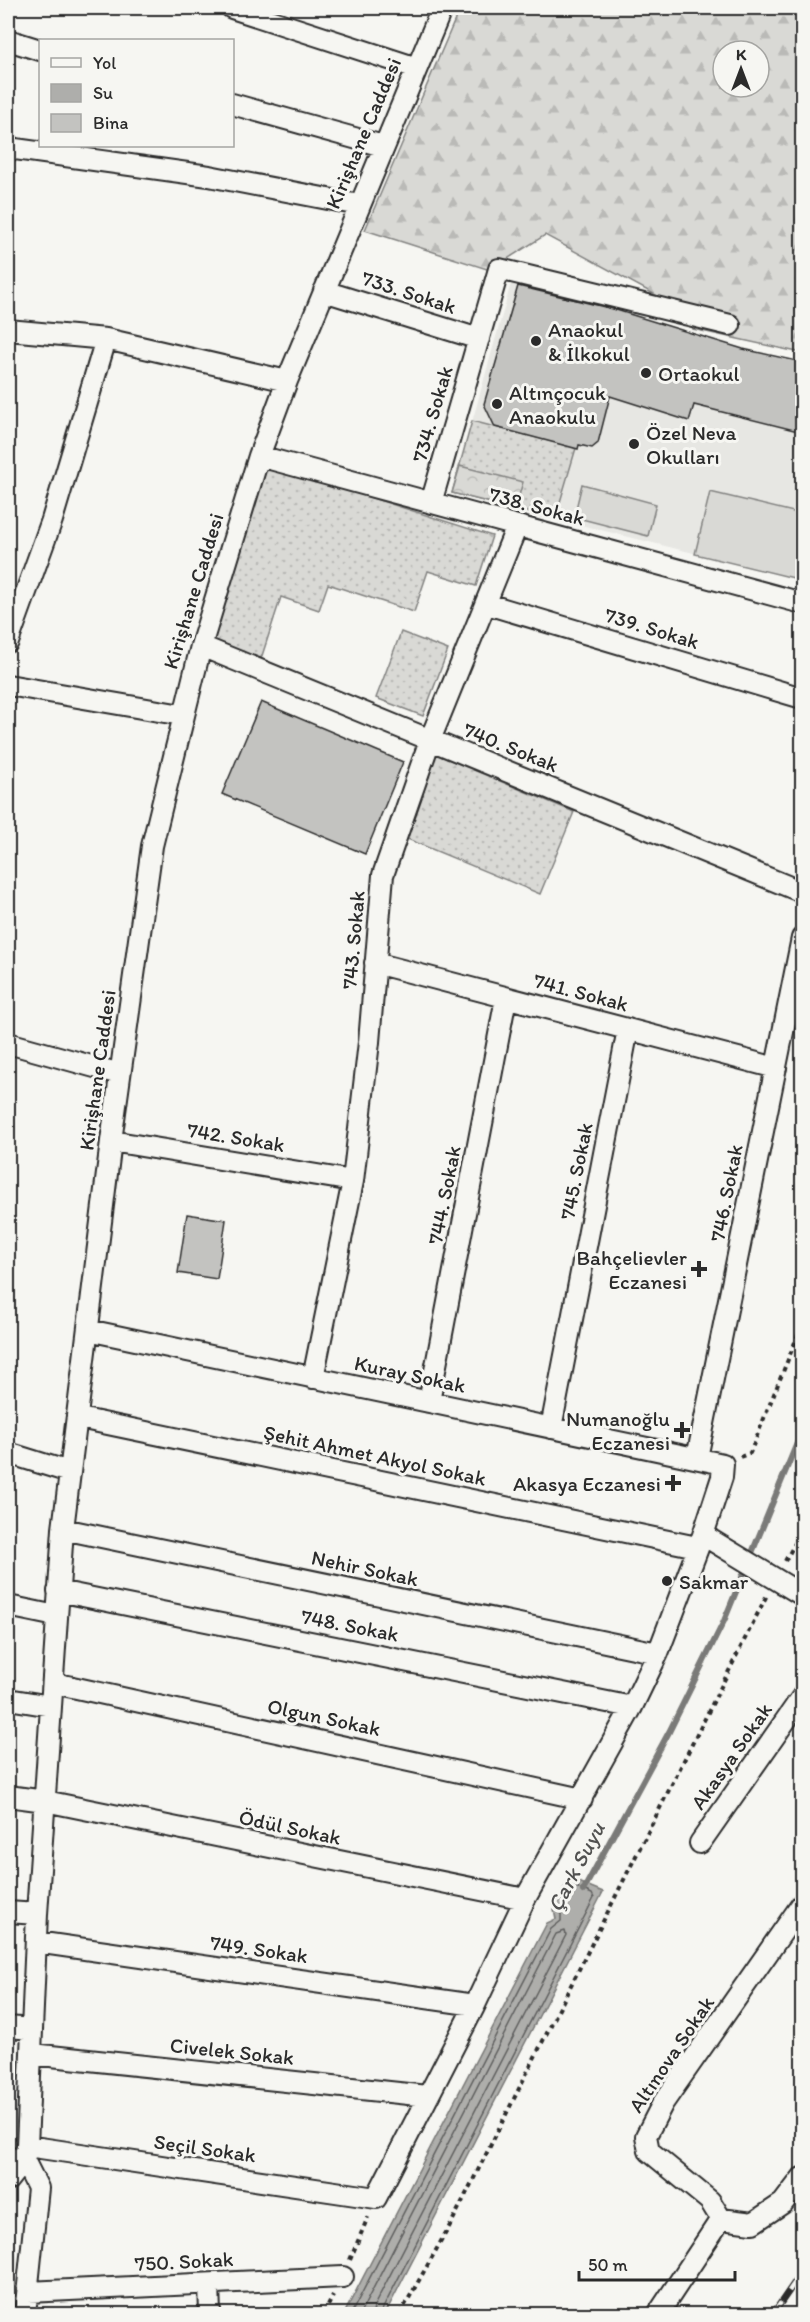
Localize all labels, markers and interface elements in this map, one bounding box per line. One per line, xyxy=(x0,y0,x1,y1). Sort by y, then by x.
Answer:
legend xyxy=(39,39,234,147)
north arrow xyxy=(711,39,771,99)
text: K xyxy=(736,45,747,64)
text: Yol xyxy=(93,52,116,74)
street label: Kirişhane Caddesi xyxy=(320,54,406,212)
text: Su xyxy=(93,82,113,104)
text: Bina xyxy=(93,112,128,134)
street label: 733. Sokak xyxy=(359,265,460,319)
place label: Anaokul & İlkokul xyxy=(548,317,630,366)
marker: Anaokul & İlkokul xyxy=(529,334,543,348)
place label: Ortaokul xyxy=(658,361,740,386)
street label: 734. Sokak xyxy=(406,363,458,465)
marker: Ortaokul xyxy=(639,366,653,380)
place label: Altınçocuk Anaokulu xyxy=(509,380,606,429)
marker: Altınçocuk Anaokulu xyxy=(490,397,504,411)
place label: Özel Neva Okulları xyxy=(646,420,737,469)
marker: Özel Neva Okulları xyxy=(627,437,641,451)
street label: 738. Sokak xyxy=(487,481,588,531)
street label: Kirişhane Caddesi xyxy=(157,510,229,672)
street label: 739. Sokak xyxy=(602,602,702,654)
street label: 740. Sokak xyxy=(460,717,562,777)
street label: 743. Sokak xyxy=(336,889,370,990)
street label: 741. Sokak xyxy=(531,967,631,1017)
street label: Kirişhane Caddesi xyxy=(73,988,121,1152)
street label: 742. Sokak xyxy=(185,1117,287,1157)
street label: 745. Sokak xyxy=(554,1120,598,1222)
street label: 746. Sokak xyxy=(704,1142,748,1244)
street label: 744. Sokak xyxy=(422,1143,466,1246)
place label: Bahçelievler Eczanesi xyxy=(577,1245,687,1294)
marker: Bahçelievler Eczanesi xyxy=(692,1262,706,1276)
street label: Kuray Sokak xyxy=(352,1350,468,1398)
place label: Numanoğlu Eczanesi xyxy=(566,1406,670,1455)
street label: Şehit Ahmet Akyol Sokak xyxy=(262,1419,489,1491)
marker: Numanoğlu Eczanesi xyxy=(675,1423,689,1437)
place label: Akasya Eczanesi xyxy=(513,1471,661,1496)
marker: Akasya Eczanesi xyxy=(666,1476,680,1490)
street label: Nehir Sokak xyxy=(309,1544,421,1592)
place label: Sakmar xyxy=(679,1569,749,1594)
marker: Sakmar xyxy=(660,1574,674,1588)
street label: 748. Sokak xyxy=(299,1603,401,1647)
street label: Olgun Sokak xyxy=(265,1693,383,1741)
street label: Akasya Sokak xyxy=(685,1698,777,1814)
street label: Ödül Sokak xyxy=(237,1804,343,1850)
water label: Çark Suyu xyxy=(541,1817,611,1916)
street label: 749. Sokak xyxy=(209,1930,310,1968)
street label: Altınova Sokak xyxy=(623,1991,719,2117)
street label: Civelek Sokak xyxy=(169,2032,296,2070)
street label: Seçil Sokak xyxy=(152,2128,258,2168)
scale bar xyxy=(579,2244,735,2282)
street label: 750. Sokak xyxy=(134,2246,234,2276)
text: 50 m xyxy=(588,2254,628,2276)

